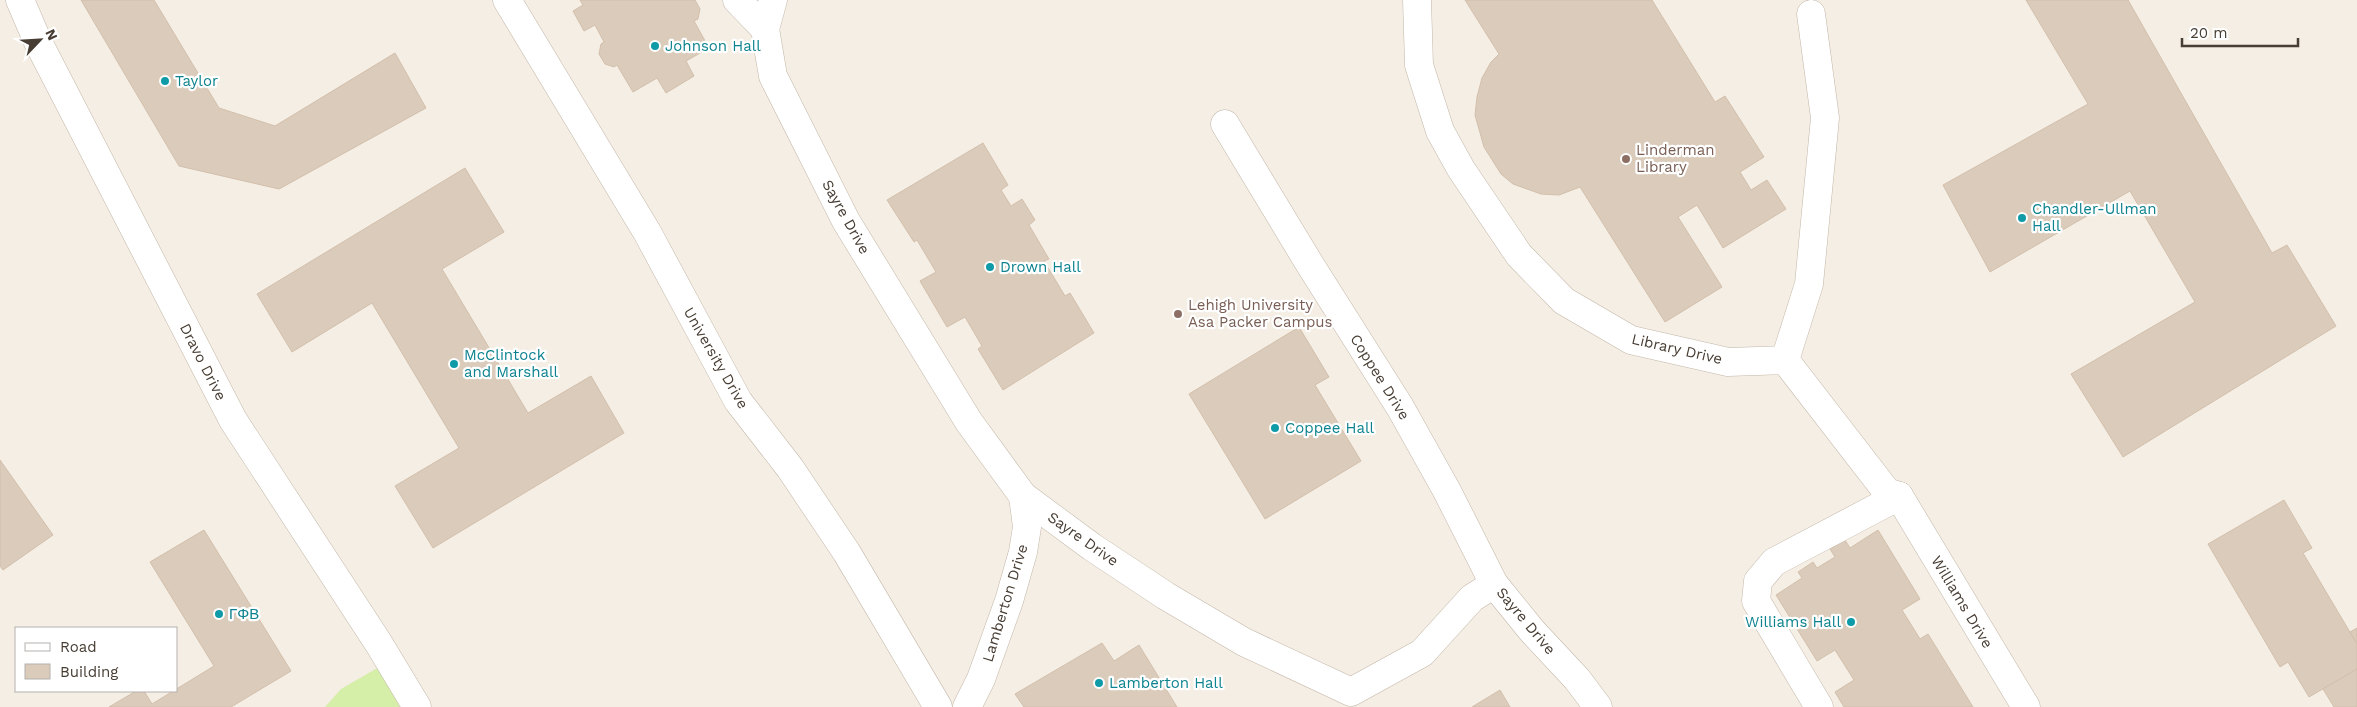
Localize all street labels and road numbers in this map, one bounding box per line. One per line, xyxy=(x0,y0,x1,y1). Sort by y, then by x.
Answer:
street label: Sayre Drive xyxy=(818,177,874,257)
street label: University Drive xyxy=(680,304,752,412)
street label: Dravo Drive xyxy=(176,320,230,404)
street label: Library Drive xyxy=(1630,330,1724,368)
street label: Coppee Drive xyxy=(1346,331,1414,423)
street label: Sayre Drive xyxy=(1044,508,1122,570)
street label: Lamberton Drive xyxy=(978,542,1032,664)
street label: Williams Drive xyxy=(1927,552,1997,652)
street label: Sayre Drive xyxy=(1493,584,1559,658)

